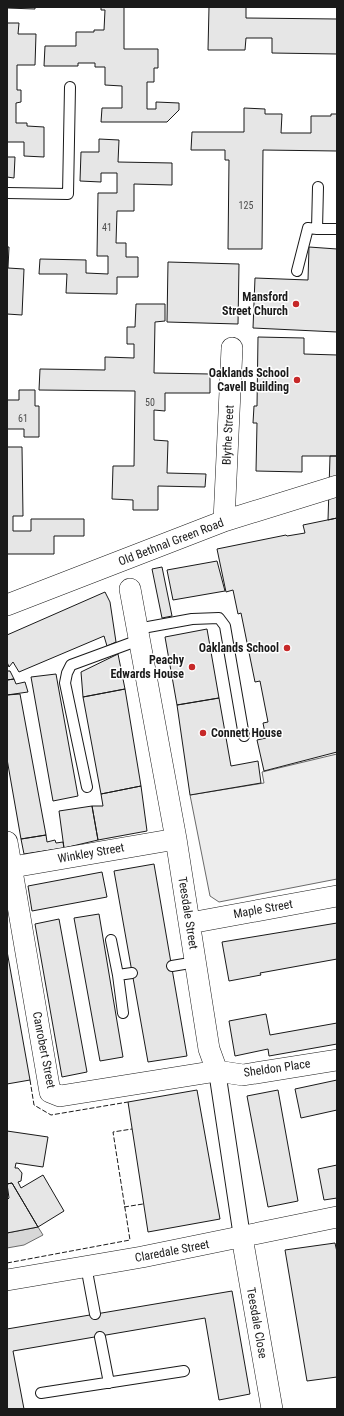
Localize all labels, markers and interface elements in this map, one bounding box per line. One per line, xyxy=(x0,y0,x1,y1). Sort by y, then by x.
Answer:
house number: 125 xyxy=(239,200,253,211)
house number: 41 xyxy=(102,222,112,233)
place label: Mansford Street Church xyxy=(222,290,288,318)
marker: Mansford Street Church xyxy=(291,299,301,309)
place label: Oaklands School Cavell Building xyxy=(209,366,289,394)
marker: Oaklands School Cavell Building xyxy=(292,375,302,385)
house number: 50 xyxy=(145,397,155,408)
street label: Blythe Street xyxy=(219,404,237,465)
house number: 61 xyxy=(18,413,28,424)
street label: Old Bethnal Green Road xyxy=(116,515,226,569)
place label: Oaklands School xyxy=(199,641,279,655)
marker: Oaklands School xyxy=(282,643,292,653)
place label: Peachy Edwards House xyxy=(111,653,185,681)
marker: Peachy Edwards House xyxy=(187,662,197,672)
place label: Connett House xyxy=(211,726,282,740)
marker: Connett House xyxy=(198,728,208,738)
street label: Winkley Street xyxy=(57,840,126,866)
street label: Teesdale Street xyxy=(175,876,201,951)
street label: Maple Street xyxy=(232,897,294,921)
street label: Canrobert Street xyxy=(30,1010,58,1090)
street label: Sheldon Place xyxy=(243,1056,312,1080)
street label: Claredale Street xyxy=(134,1237,211,1265)
street label: Teesdale Close xyxy=(244,1286,270,1360)

